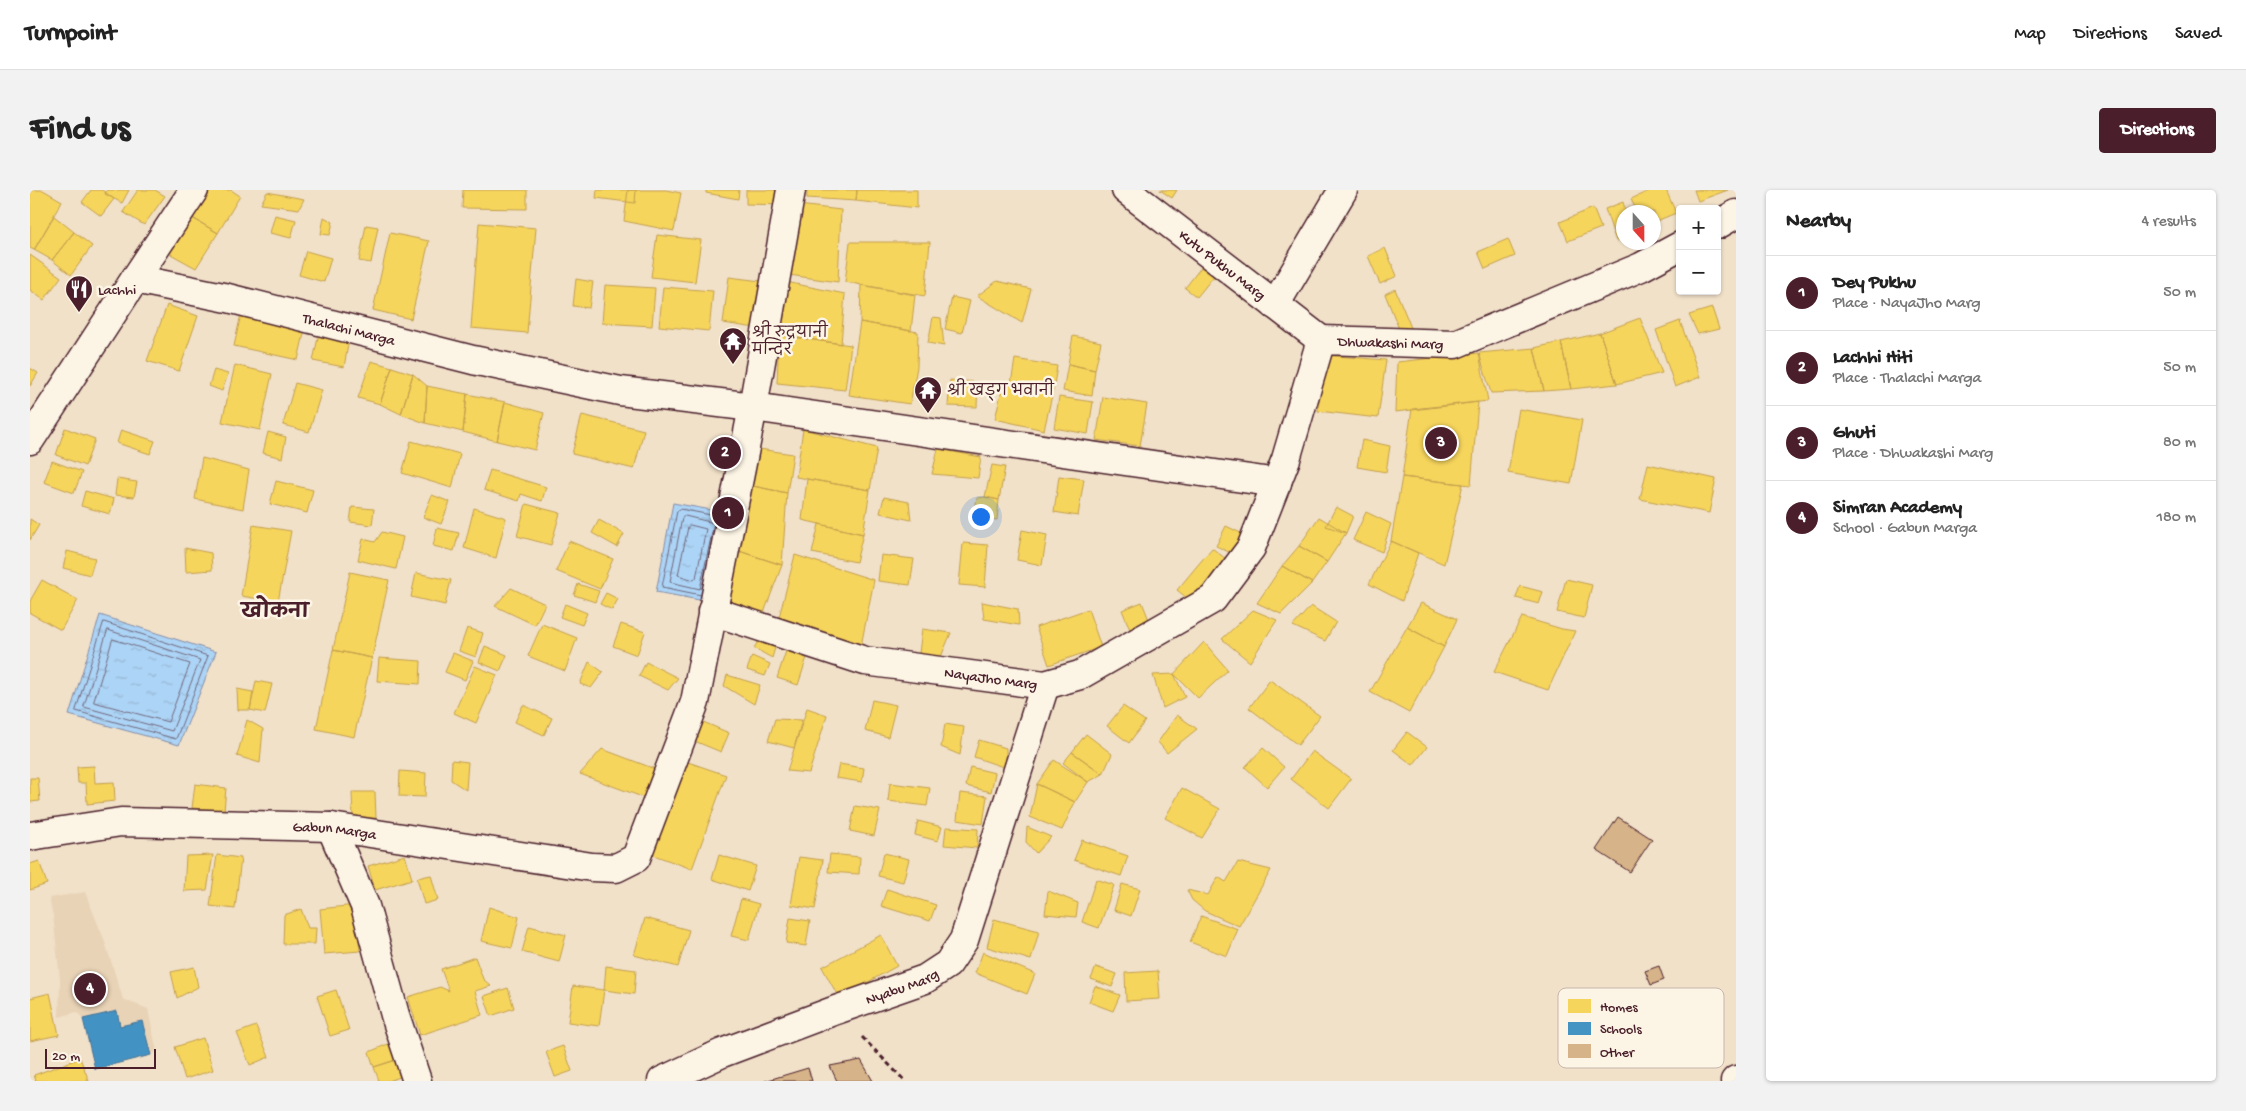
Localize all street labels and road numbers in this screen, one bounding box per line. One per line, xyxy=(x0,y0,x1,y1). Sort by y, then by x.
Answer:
street label: Kutu Pukhu Marg xyxy=(1174,227,1269,305)
street label: Thalachi Marga xyxy=(299,310,397,351)
street label: Dhwakashi Marg xyxy=(1336,333,1444,355)
street label: NayaJho Marg xyxy=(943,665,1038,695)
street label: Gabun Marga xyxy=(292,819,378,845)
street label: Nyabu Marg xyxy=(864,965,943,1010)

